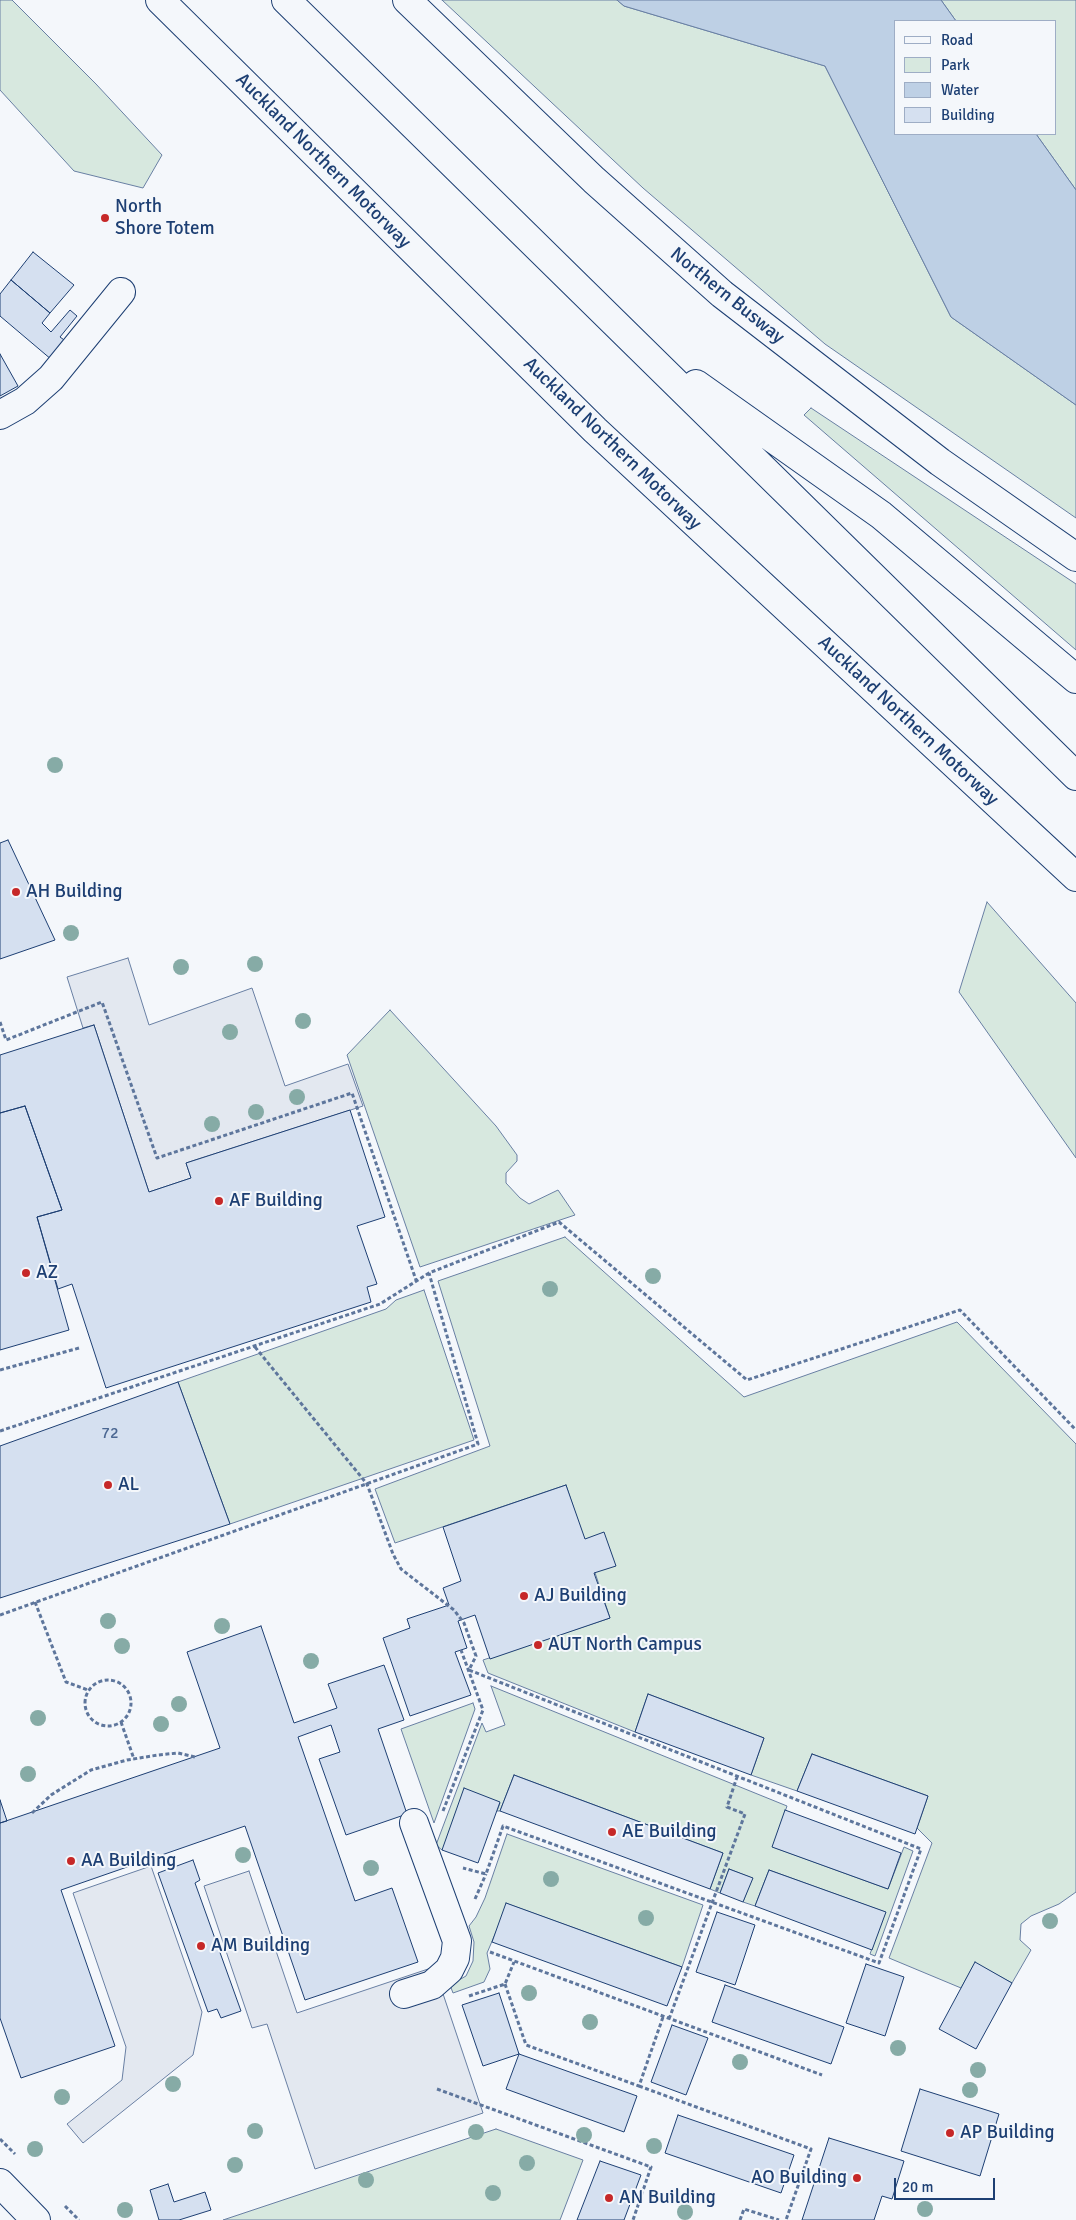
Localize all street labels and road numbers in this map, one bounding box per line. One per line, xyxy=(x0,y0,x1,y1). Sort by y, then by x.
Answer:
street label: Auckland Northern Motorway xyxy=(231,69,415,253)
street label: Northern Busway xyxy=(665,243,789,349)
street label: Auckland Northern Motorway xyxy=(518,353,706,535)
street label: Auckland Northern Motorway xyxy=(813,631,1003,811)

